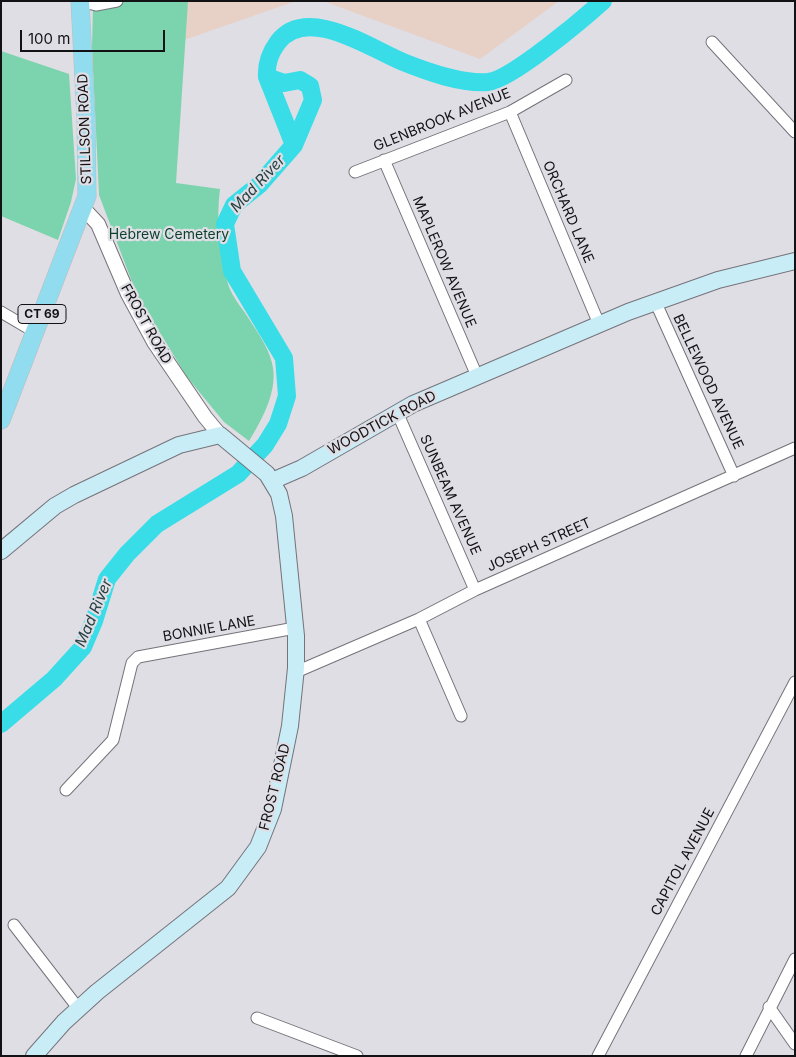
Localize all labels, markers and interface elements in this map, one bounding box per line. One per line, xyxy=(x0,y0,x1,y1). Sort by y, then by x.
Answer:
scale bar xyxy=(22,20,168,52)
text: 100 m xyxy=(28,29,70,48)
street label: STILLSON ROAD xyxy=(75,73,95,185)
street label: GLENBROOK AVENUE xyxy=(371,85,513,155)
water label: Mad River xyxy=(227,152,289,216)
street label: ORCHARD LANE xyxy=(539,158,597,266)
street label: MAPLEROW AVENUE xyxy=(409,194,479,330)
park label: Hebrew Cemetery xyxy=(109,227,229,243)
street label: FROST ROAD xyxy=(117,281,175,367)
road number: CT 69 xyxy=(18,304,66,324)
street label: BELLEWOOD AVENUE xyxy=(669,312,747,452)
street label: WOODTICK ROAD xyxy=(325,387,439,459)
street label: SUNBEAM AVENUE xyxy=(416,432,484,558)
street label: JOSEPH STREET xyxy=(484,514,594,576)
water label: Mad River xyxy=(72,576,116,650)
street label: BONNIE LANE xyxy=(161,613,257,645)
street label: FROST ROAD xyxy=(256,742,294,832)
street label: CAPITOL AVENUE xyxy=(647,805,719,919)

